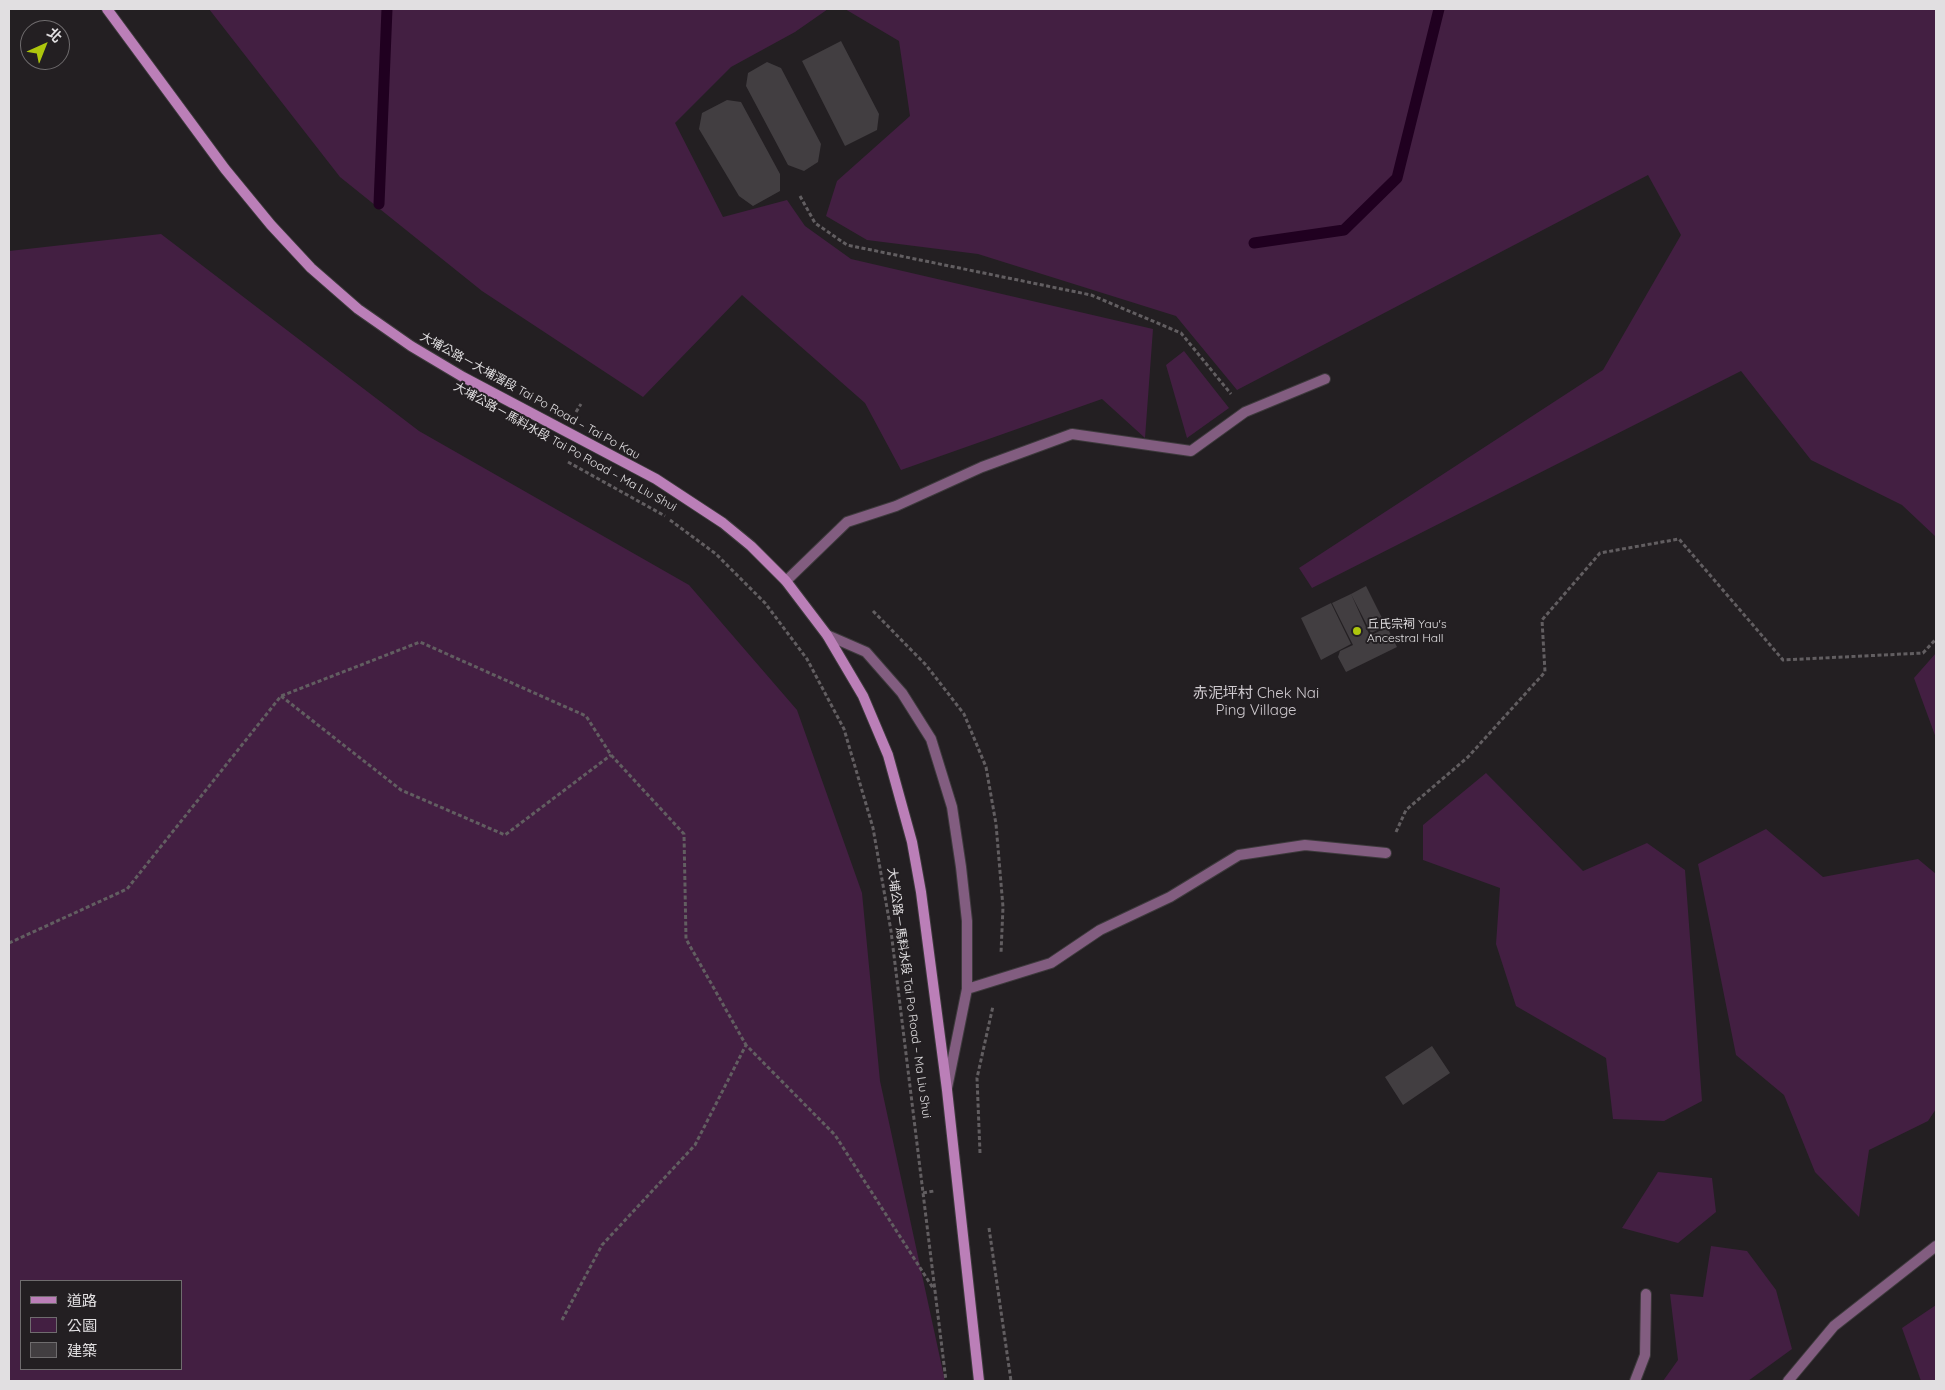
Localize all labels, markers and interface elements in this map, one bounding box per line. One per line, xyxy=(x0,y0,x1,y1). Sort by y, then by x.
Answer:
north arrow xyxy=(20,20,70,70)
text: 北 xyxy=(43,24,66,46)
street label: 大埔公路－大埔滘段 Tai Po Road – Tai Po Kau xyxy=(418,329,642,463)
street label: 大埔公路－馬料水段 Tai Po Road – Ma Liu Shui xyxy=(451,379,679,515)
place label: 丘氏宗祠 Yau's Ancestral Hall xyxy=(1367,617,1447,645)
marker: 丘氏宗祠 Yau's Ancestral Hall xyxy=(1351,625,1363,637)
district label: 赤泥坪村 Chek Nai Ping Village xyxy=(1193,684,1319,719)
street label: 大埔公路－馬料水段 Tai Po Road – Ma Liu Shui xyxy=(884,867,934,1119)
legend xyxy=(20,1280,182,1370)
text: 道路 xyxy=(67,1291,97,1310)
text: 公園 xyxy=(67,1316,97,1335)
text: 建築 xyxy=(67,1341,97,1360)

